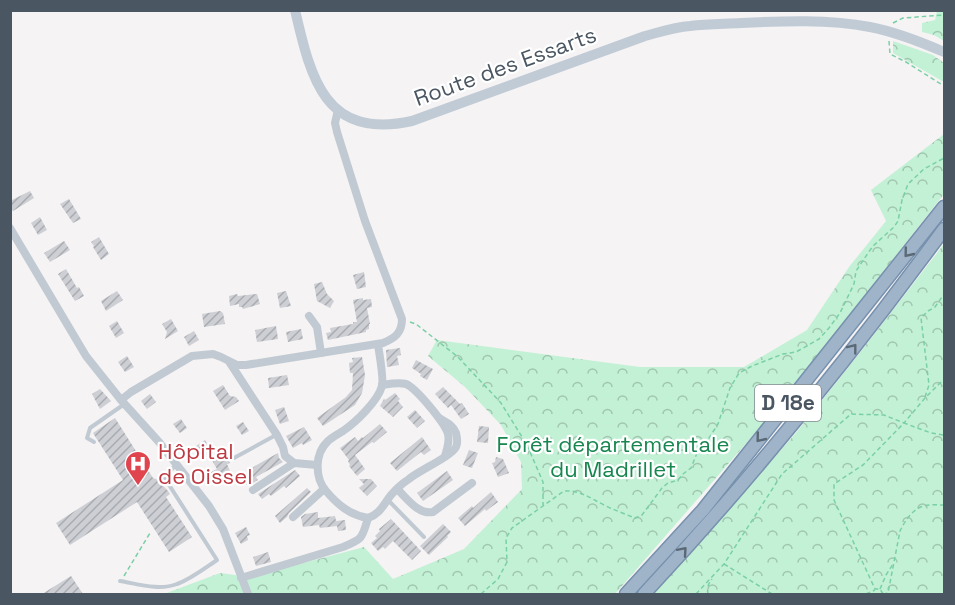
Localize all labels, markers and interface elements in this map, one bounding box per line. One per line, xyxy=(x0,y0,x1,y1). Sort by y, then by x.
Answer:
street label: Route des Essarts xyxy=(410,20,600,112)
one-way arrow xyxy=(904,246,915,257)
one-way arrow xyxy=(845,344,856,355)
road number: D 18e xyxy=(755,385,821,421)
park label: Forêt départementale du Madrillet xyxy=(497,430,729,483)
one-way arrow xyxy=(757,431,768,442)
place label: Hôpital de Oissel xyxy=(158,437,253,490)
hospital icon: Hôpital de Oissel xyxy=(123,449,153,487)
one-way arrow xyxy=(676,547,687,558)

